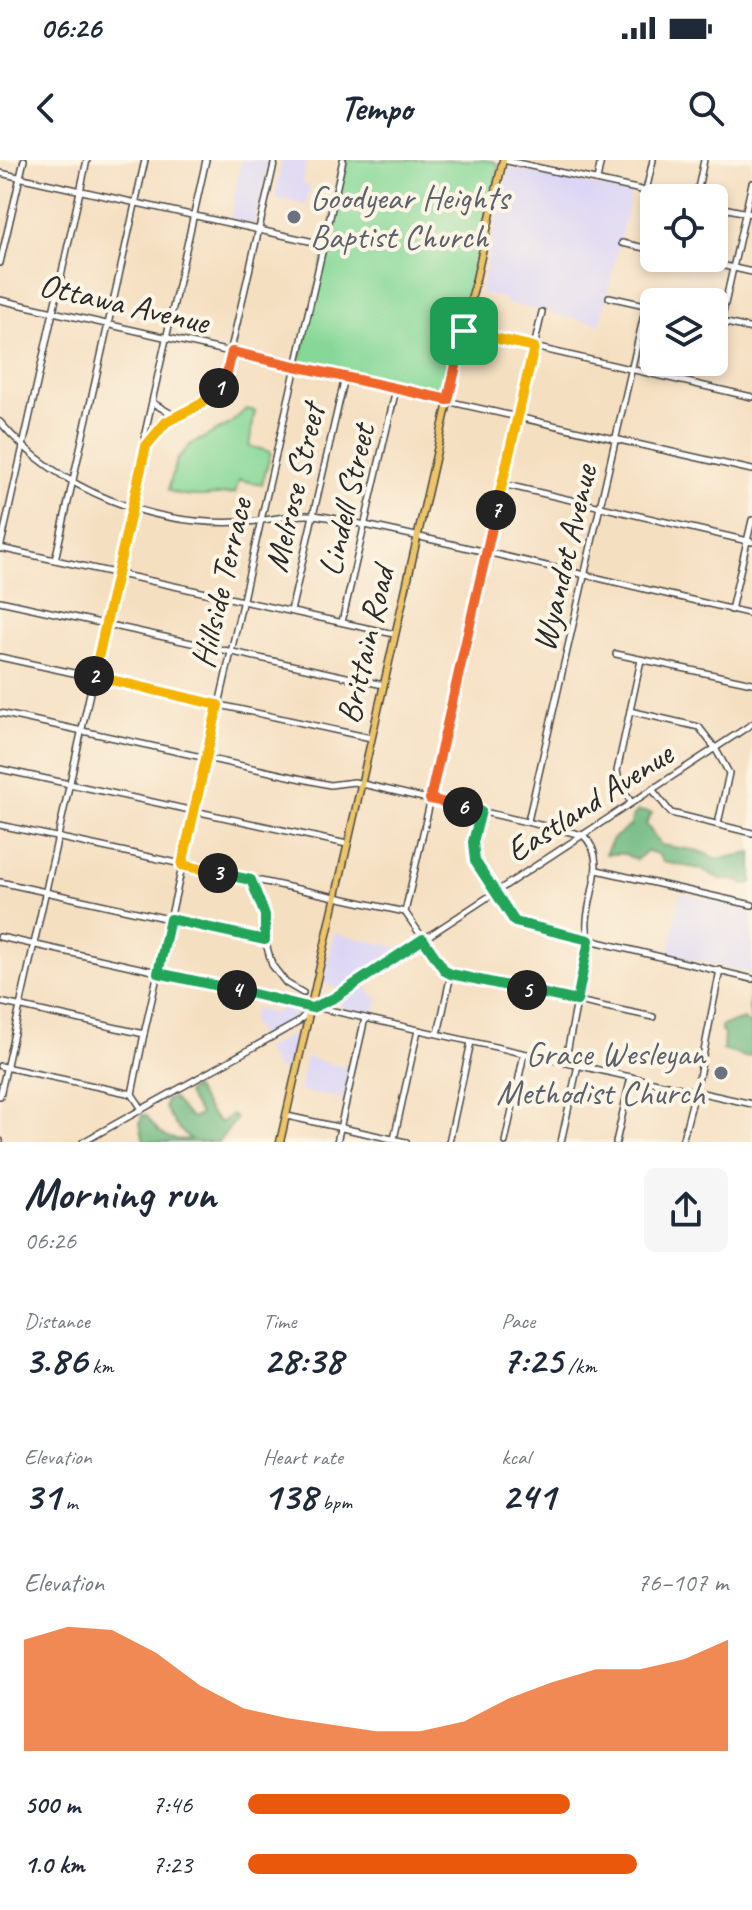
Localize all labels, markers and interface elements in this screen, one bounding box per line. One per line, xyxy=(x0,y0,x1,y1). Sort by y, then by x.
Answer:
text: 06:26 xyxy=(40,9,101,47)
text: Tempo xyxy=(340,85,412,131)
icon: back xyxy=(24,86,68,130)
icon: search xyxy=(684,86,728,130)
place label: Goodyear Heights Baptist Church xyxy=(310,176,512,258)
map controls xyxy=(640,184,728,376)
button: locate xyxy=(640,184,728,272)
marker: Goodyear Heights Baptist Church xyxy=(285,208,303,226)
street label: Ottawa Avenue xyxy=(35,263,215,344)
button: layers xyxy=(640,288,728,376)
pin xyxy=(430,297,498,365)
icon: arrive xyxy=(442,309,486,353)
pin: 1 xyxy=(199,368,239,408)
text: 1 xyxy=(214,374,224,402)
street label: Melrose Street xyxy=(254,395,335,576)
street label: Lindell Street xyxy=(308,417,385,580)
street label: Wyandot Avenue xyxy=(522,459,607,655)
pin: 7 xyxy=(476,490,516,530)
street label: Hillside Terrace xyxy=(181,492,262,672)
text: 7 xyxy=(491,496,501,524)
street label: Brittain Road xyxy=(326,557,405,727)
pin: 2 xyxy=(74,656,114,696)
text: 2 xyxy=(89,662,99,690)
street label: Eastland Avenue xyxy=(498,731,682,872)
pin: 6 xyxy=(443,787,483,827)
text: 6 xyxy=(458,793,468,821)
pin: 3 xyxy=(198,853,238,893)
text: 3 xyxy=(213,859,223,887)
pin: 4 xyxy=(217,970,257,1010)
pin: 5 xyxy=(507,970,547,1010)
text: 4 xyxy=(232,976,242,1004)
text: 5 xyxy=(522,976,532,1004)
place label: Grace Wesleyan Methodist Church xyxy=(496,1032,707,1114)
marker: Grace Wesleyan Methodist Church xyxy=(712,1064,730,1082)
text: Morning run xyxy=(24,1166,216,1221)
button: share xyxy=(644,1168,728,1252)
text: 06:26 xyxy=(24,1224,76,1257)
text: Distance xyxy=(24,1307,90,1335)
text: Time xyxy=(263,1307,296,1335)
text: Pace xyxy=(501,1307,535,1335)
text: 3.86 xyxy=(24,1335,87,1385)
text: 28:38 xyxy=(263,1335,343,1385)
text: 7:25 xyxy=(501,1335,562,1385)
text: km xyxy=(87,1352,114,1380)
text: /km xyxy=(562,1352,597,1380)
text: Elevation xyxy=(24,1443,92,1471)
text: Heart rate xyxy=(263,1443,343,1471)
text: kcal xyxy=(501,1443,530,1471)
text: 31 xyxy=(24,1471,60,1521)
text: 138 xyxy=(263,1471,317,1521)
text: 241 xyxy=(501,1471,555,1521)
text: m xyxy=(60,1488,78,1516)
text: bpm xyxy=(317,1488,352,1516)
text: Elevation xyxy=(24,1566,104,1599)
text: 76–107 m xyxy=(637,1566,728,1599)
text: 500 m xyxy=(24,1788,80,1821)
text: 7:46 xyxy=(152,1788,192,1821)
text: 1.0 km xyxy=(24,1848,84,1881)
text: 7:23 xyxy=(152,1848,192,1881)

